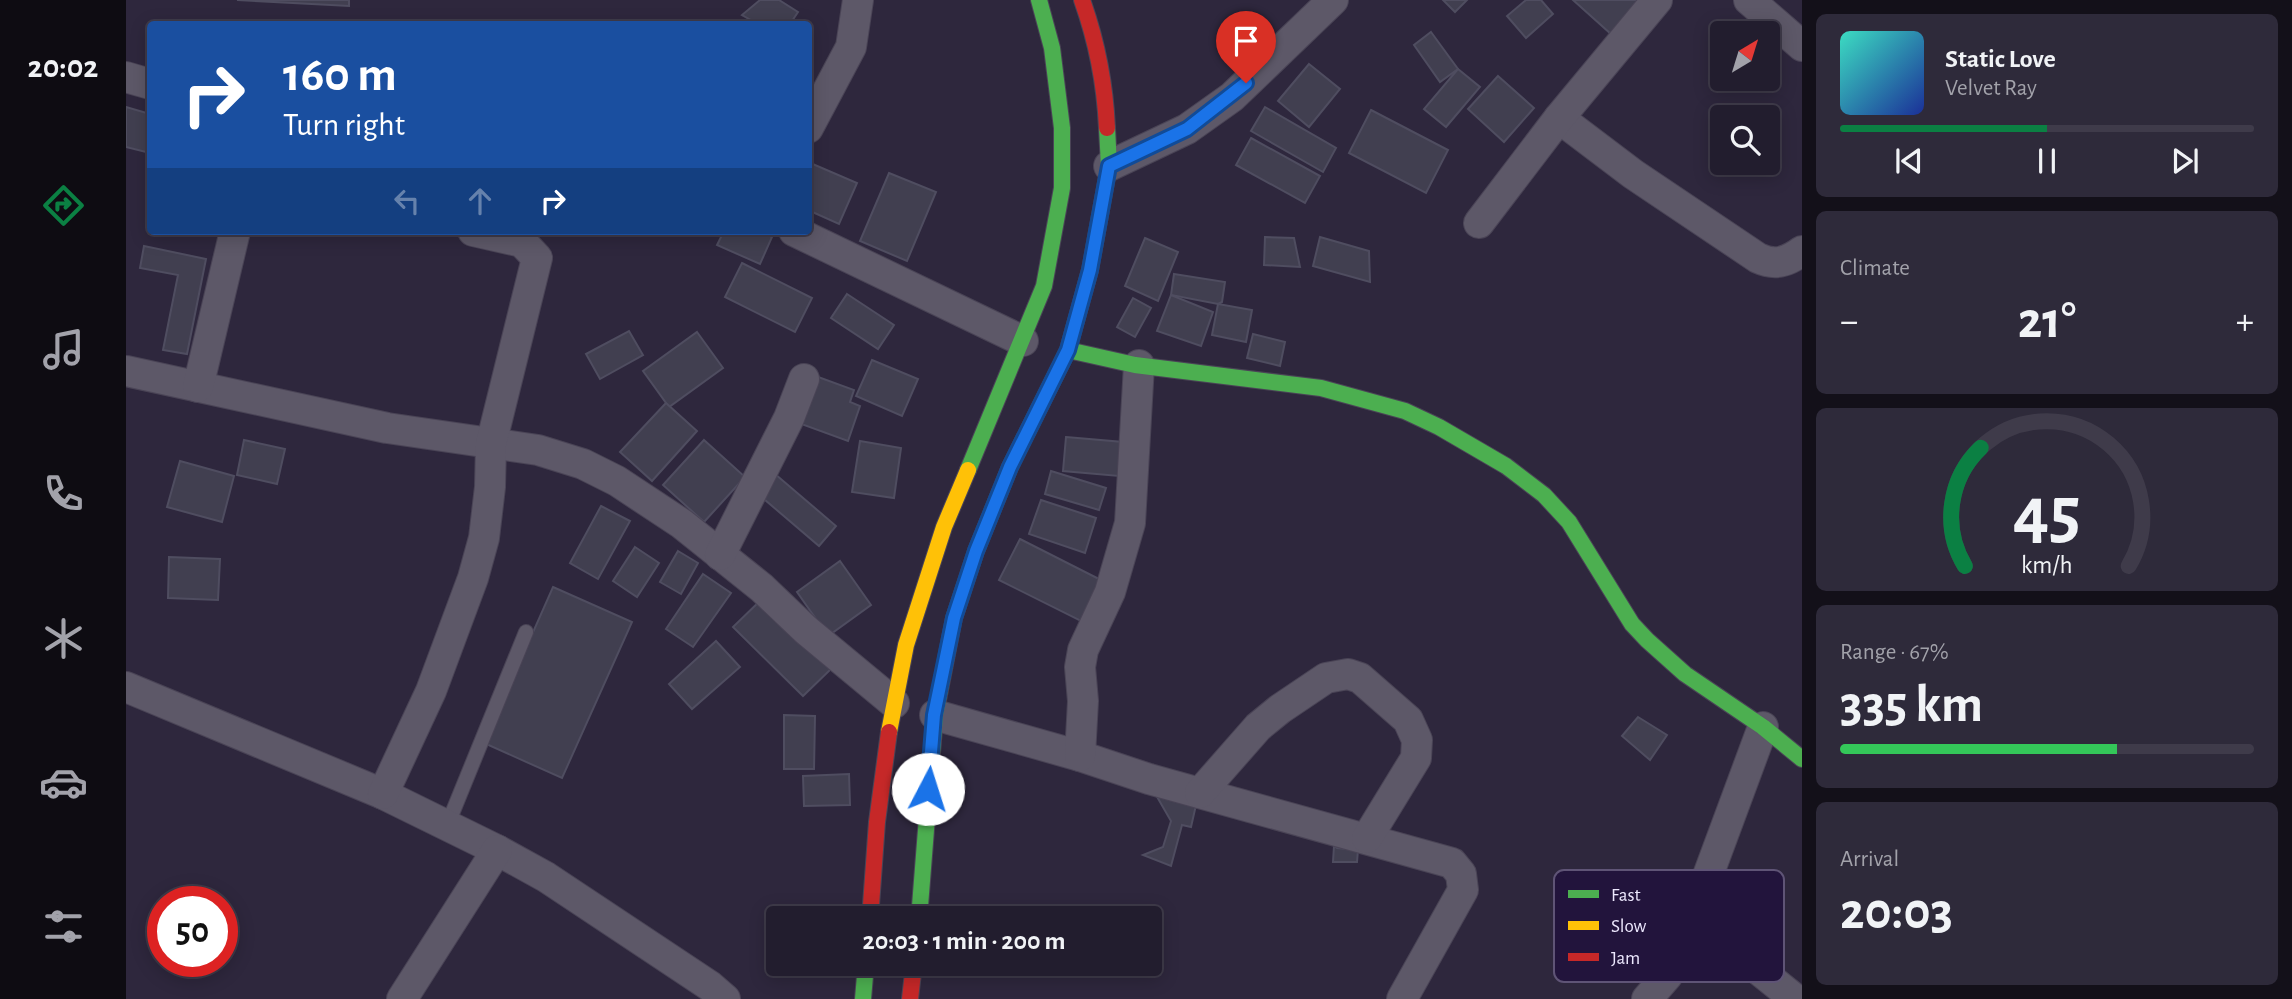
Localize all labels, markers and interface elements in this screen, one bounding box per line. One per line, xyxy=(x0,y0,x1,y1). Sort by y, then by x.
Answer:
pin xyxy=(1216,11,1276,83)
north arrow xyxy=(1710,21,1780,91)
map controls xyxy=(1710,21,1780,175)
icon: arrive xyxy=(1227,22,1265,60)
text: Static Love xyxy=(1945,46,2056,72)
icon: right xyxy=(168,49,259,140)
text: 20:02 xyxy=(28,51,98,83)
text: 160 m xyxy=(283,51,397,100)
text: Velvet Ray xyxy=(1945,77,2037,100)
button: search xyxy=(1710,105,1780,175)
text: Turn right xyxy=(283,109,405,141)
icon: previous xyxy=(1890,142,1928,180)
icon: pause xyxy=(2028,142,2066,180)
icon: next xyxy=(2166,142,2204,180)
icon: directions xyxy=(39,181,88,230)
icon: left xyxy=(388,182,426,220)
icon: ahead xyxy=(461,182,499,220)
icon: right xyxy=(534,182,572,220)
text: Climate xyxy=(1840,257,1910,280)
text: 21° xyxy=(2018,295,2076,347)
text: − xyxy=(1840,303,1858,341)
text: + xyxy=(2236,303,2254,341)
icon: music xyxy=(39,325,88,374)
icon: phone xyxy=(39,469,88,518)
text: 45 xyxy=(2013,478,2081,551)
text: km/h xyxy=(2021,552,2073,577)
icon: climate xyxy=(39,614,88,663)
text: Range · 67% xyxy=(1840,641,1949,664)
text: 335 km xyxy=(1840,679,1983,731)
position arrow xyxy=(891,752,965,826)
icon: car xyxy=(39,758,88,807)
text: Arrival xyxy=(1840,848,1899,871)
legend xyxy=(1554,870,1784,982)
speed limit sign: 50 xyxy=(147,886,238,977)
text: Fast xyxy=(1611,886,1641,905)
text: 20:03 xyxy=(1840,886,1953,938)
icon: filters xyxy=(39,902,88,951)
text: Slow xyxy=(1611,917,1647,936)
text: 20:03 · 1 min · 200 m xyxy=(862,928,1066,954)
text: Jam xyxy=(1611,949,1640,968)

